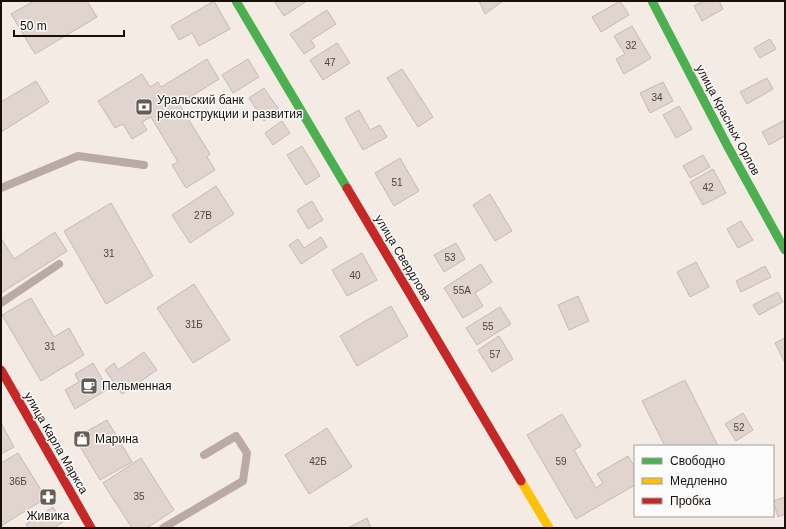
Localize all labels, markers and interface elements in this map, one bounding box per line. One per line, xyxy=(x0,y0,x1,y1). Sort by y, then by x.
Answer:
scale bar xyxy=(14,12,124,38)
text: 50 m xyxy=(20,19,47,33)
house number: 32 xyxy=(625,40,637,51)
house number: 47 xyxy=(324,57,336,68)
street label: улица Красных Орлов xyxy=(693,62,763,178)
house number: 34 xyxy=(651,92,663,103)
place label: Уральский банк реконструкции и развития xyxy=(157,93,302,121)
bank icon: Уральский банк реконструкции и развития xyxy=(134,97,154,117)
house number: 51 xyxy=(391,177,403,188)
house number: 42 xyxy=(702,182,714,193)
house number: 27В xyxy=(194,210,212,221)
street label: улица Свердлова xyxy=(372,212,434,304)
house number: 31 xyxy=(103,248,115,259)
house number: 53 xyxy=(444,252,456,263)
house number: 40 xyxy=(349,270,361,281)
house number: 55А xyxy=(453,285,471,296)
house number: 31Б xyxy=(185,319,203,330)
house number: 55 xyxy=(482,321,494,332)
house number: 31 xyxy=(44,341,56,352)
house number: 57 xyxy=(489,349,501,360)
cafe icon: Пельменная xyxy=(79,376,99,396)
place label: Пельменная xyxy=(102,379,172,393)
street label: улица Карла Маркса xyxy=(21,390,91,496)
house number: 52 xyxy=(733,422,745,433)
shop icon: Марина xyxy=(72,429,92,449)
place label: Марина xyxy=(95,432,139,446)
legend xyxy=(634,445,774,517)
text: Свободно xyxy=(670,454,725,468)
house number: 42Б xyxy=(309,456,327,467)
house number: 59 xyxy=(555,456,567,467)
text: Медленно xyxy=(670,474,727,488)
house number: 36Б xyxy=(9,476,27,487)
pharmacy icon: Живика xyxy=(38,487,58,507)
house number: 35 xyxy=(133,491,145,502)
text: Пробка xyxy=(670,494,711,508)
place label: Живика xyxy=(26,509,70,523)

